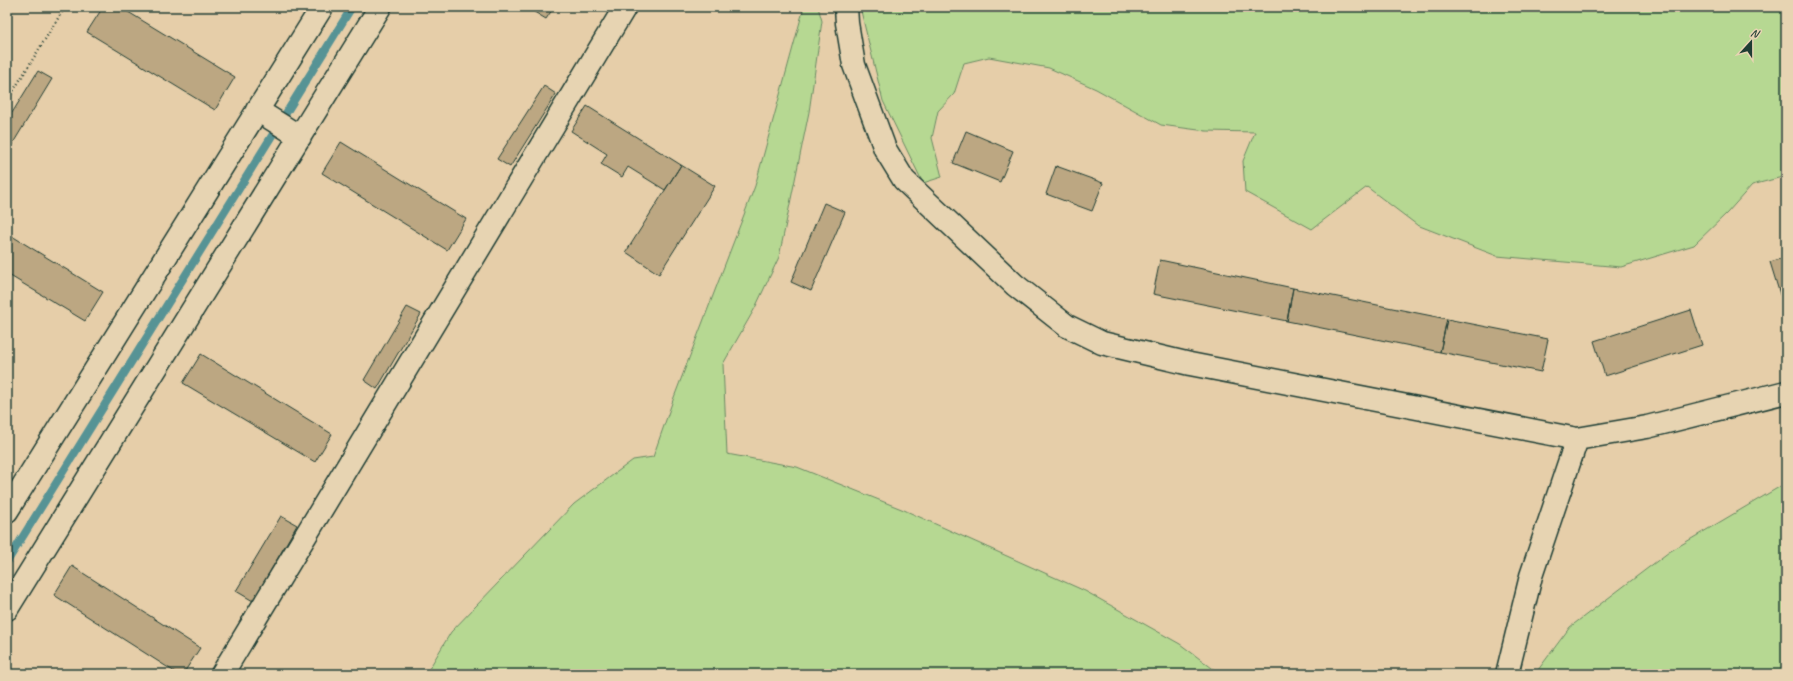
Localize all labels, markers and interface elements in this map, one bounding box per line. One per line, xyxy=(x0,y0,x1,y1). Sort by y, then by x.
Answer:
north arrow xyxy=(1731,22,1771,62)
text: N xyxy=(1749,25,1762,41)

